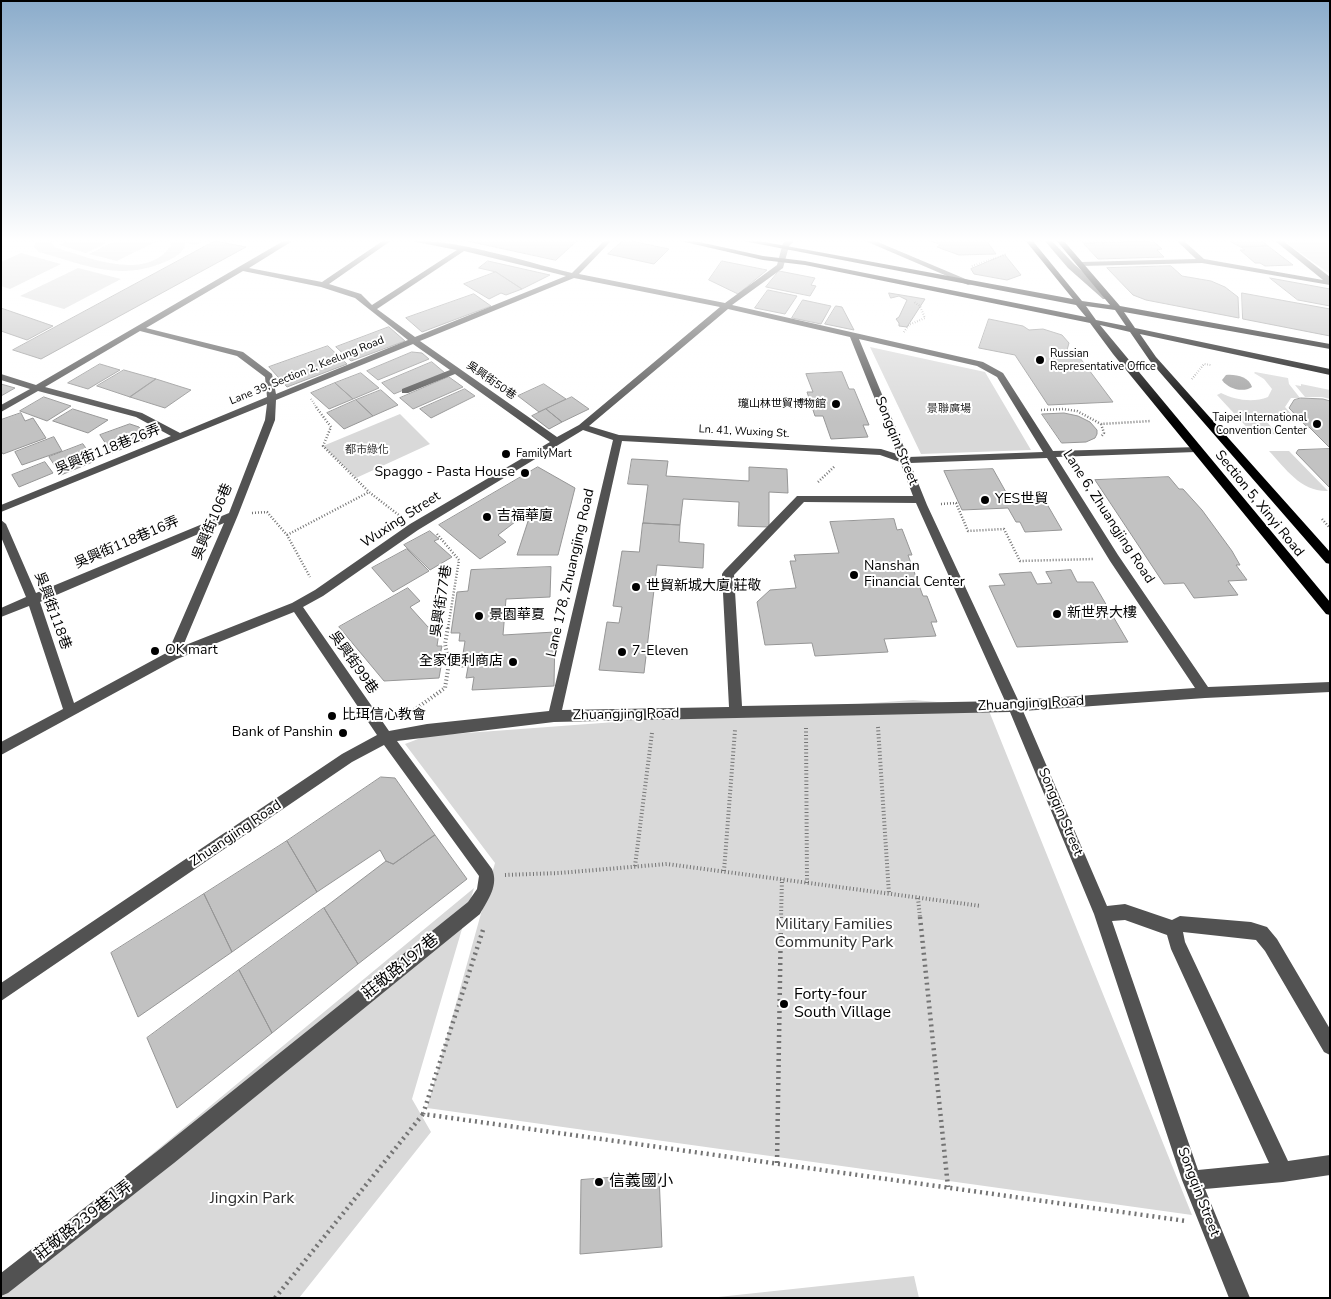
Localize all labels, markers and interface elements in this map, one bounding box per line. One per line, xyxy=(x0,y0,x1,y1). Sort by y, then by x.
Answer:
street label: Lane 39, Section 2, Keelung Road xyxy=(228,334,386,408)
place label: Russian Representative Office xyxy=(1050,347,1156,373)
marker: Russian Representative Office xyxy=(1034,354,1046,366)
street label: 吳興街50巷 xyxy=(464,359,518,403)
street label: Songqin Street xyxy=(871,394,921,488)
place label: 瓏山林世貿博物館 xyxy=(738,397,826,411)
marker: 瓏山林世貿博物館 xyxy=(830,398,842,410)
park label: 景聯廣場 xyxy=(927,402,971,416)
place label: Taipei International Convention Center xyxy=(1213,411,1307,437)
marker: Taipei International Convention Center xyxy=(1311,418,1323,430)
street label: 吳興街118巷26弄 xyxy=(53,421,163,479)
street label: Ln. 41, Wuxing St. xyxy=(698,423,790,441)
park label: 都市綠化 xyxy=(345,443,389,457)
place label: FamilyMart xyxy=(516,447,572,461)
street label: Lane 6, Zhuangjing Road xyxy=(1059,447,1157,587)
street label: Section 5, Xinyi Road xyxy=(1211,447,1307,561)
marker: FamilyMart xyxy=(500,448,512,460)
place label: Spaggo - Pasta House xyxy=(374,465,515,481)
marker: Spaggo - Pasta House xyxy=(519,467,531,479)
street label: 吳興街106巷 xyxy=(189,481,237,563)
street label: Lane 178, Zhuangjing Road xyxy=(543,487,599,659)
street label: Wuxing Street xyxy=(358,488,444,552)
place label: YES世貿 xyxy=(995,492,1048,508)
marker: YES世貿 xyxy=(979,494,991,506)
place label: 吉福華廈 xyxy=(497,509,553,525)
marker: 吉福華廈 xyxy=(481,511,493,523)
street label: 吳興街118巷16弄 xyxy=(72,513,182,573)
place label: Nanshan Financial Center xyxy=(864,559,965,592)
street label: 吳興街77巷 xyxy=(428,564,456,638)
marker: Nanshan Financial Center xyxy=(848,569,860,581)
street label: 吳興街118巷 xyxy=(30,570,74,652)
place label: 世貿新城大廈 莊敬 xyxy=(646,579,762,595)
marker: 世貿新城大廈 莊敬 xyxy=(630,581,642,593)
place label: 新世界大樓 xyxy=(1067,606,1137,622)
place label: 景園華夏 xyxy=(489,608,545,624)
marker: 新世界大樓 xyxy=(1051,608,1063,620)
marker: 景園華夏 xyxy=(473,610,485,622)
street label: 吳興街99巷 xyxy=(325,628,381,698)
place label: OK mart xyxy=(165,643,218,659)
place label: 7-Eleven xyxy=(632,644,688,660)
marker: OK mart xyxy=(149,645,161,657)
marker: 7-Eleven xyxy=(616,646,628,658)
place label: 全家便利商店 xyxy=(419,654,503,670)
marker: 全家便利商店 xyxy=(507,656,519,668)
street label: Zhuangjing Road xyxy=(977,693,1085,715)
street label: Zhuangjing Road xyxy=(573,706,679,724)
place label: 比珥信心教會 xyxy=(342,708,426,724)
marker: 比珥信心教會 xyxy=(326,710,338,722)
place label: Bank of Panshin xyxy=(232,725,333,741)
marker: Bank of Panshin xyxy=(337,727,349,739)
street label: Songqin Street xyxy=(1034,766,1086,858)
street label: Zhuangjing Road xyxy=(187,797,285,871)
park label: Military Families Community Park xyxy=(775,915,893,953)
street label: 莊敬路197巷 xyxy=(359,930,443,1004)
place label: Forty-four South Village xyxy=(794,985,891,1023)
marker: Forty-four South Village xyxy=(778,998,790,1010)
street label: Songqin Street xyxy=(1173,1145,1223,1239)
place label: 信義國小 xyxy=(609,1172,673,1192)
marker: 信義國小 xyxy=(593,1176,605,1188)
street label: 莊敬路239巷1弄 xyxy=(31,1177,137,1265)
park label: Jingxin Park xyxy=(210,1189,294,1209)

